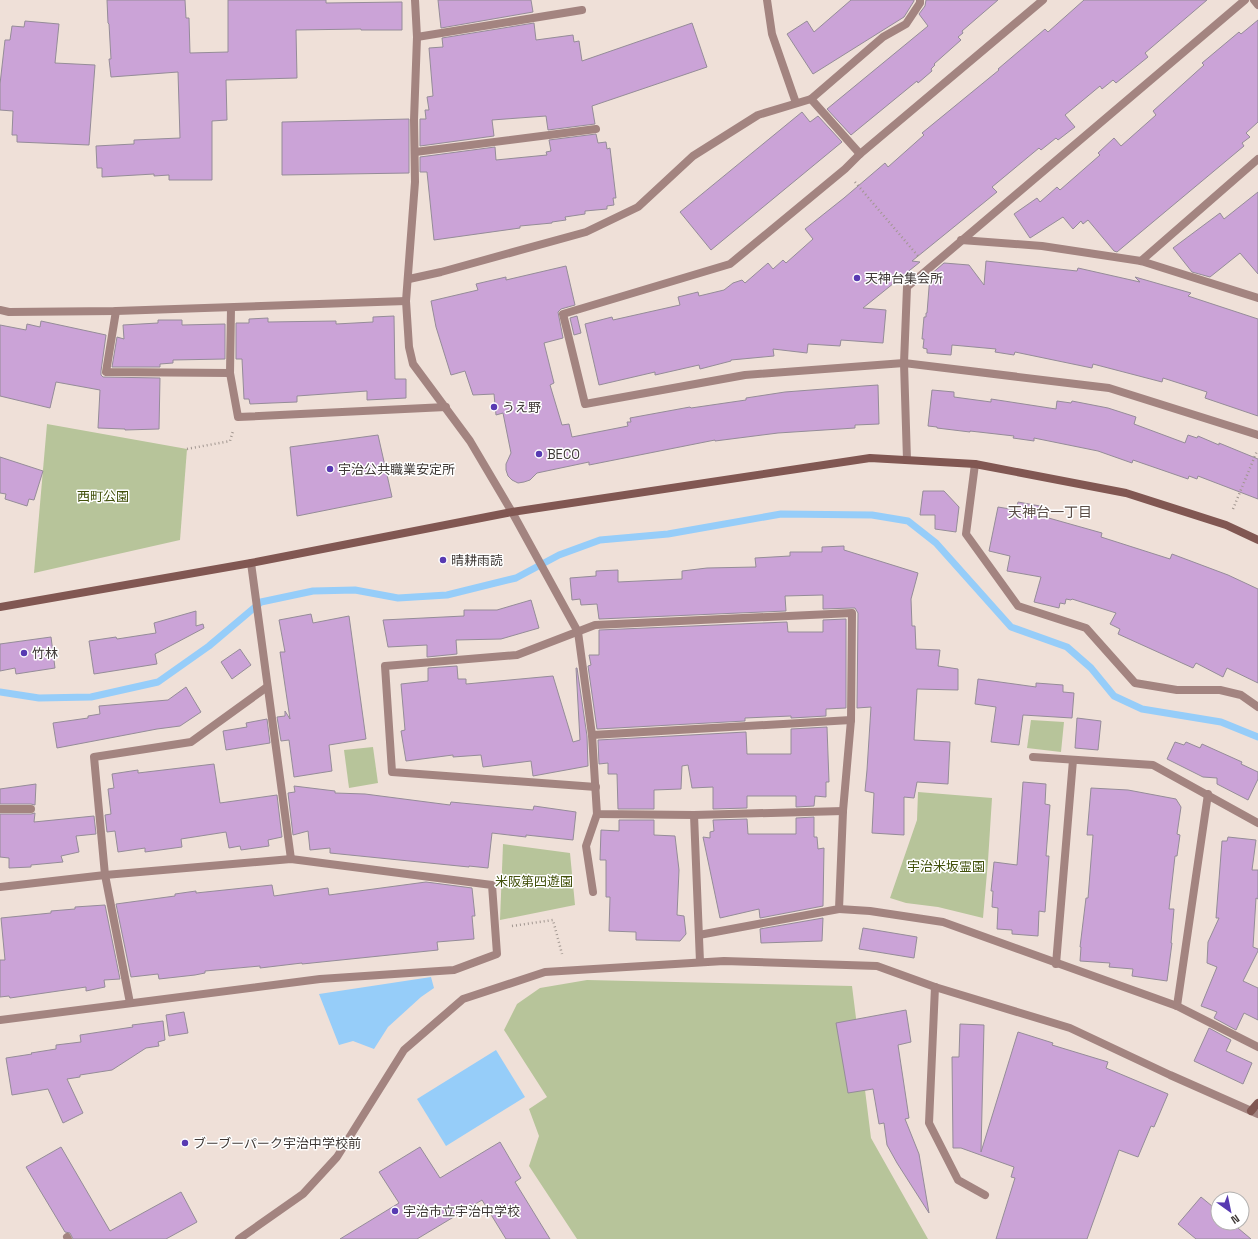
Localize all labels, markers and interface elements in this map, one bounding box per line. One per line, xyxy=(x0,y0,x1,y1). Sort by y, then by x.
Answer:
place label: 天神台集会所 xyxy=(865,270,943,287)
marker: 天神台集会所 xyxy=(852,273,862,283)
place label: うえ野 xyxy=(502,399,541,416)
marker: うえ野 xyxy=(489,402,499,412)
place label: BECO xyxy=(547,446,580,463)
marker: BECO xyxy=(534,449,544,459)
place label: 宇治公共職業安定所 xyxy=(338,461,455,478)
marker: 宇治公共職業安定所 xyxy=(325,464,335,474)
park label: 西町公園 xyxy=(77,488,129,505)
district label: 天神台一丁目 xyxy=(1008,503,1092,521)
place label: 晴耕雨読 xyxy=(451,552,503,569)
marker: 晴耕雨読 xyxy=(438,555,448,565)
place label: 竹林 xyxy=(32,645,58,662)
marker: 竹林 xyxy=(19,648,29,658)
park label: 宇治米坂霊園 xyxy=(907,858,985,875)
park label: 米阪第四遊園 xyxy=(495,873,573,890)
place label: ブーブーパーク宇治中学校前 xyxy=(193,1135,361,1152)
marker: ブーブーパーク宇治中学校前 xyxy=(180,1138,190,1148)
north arrow xyxy=(1210,1191,1250,1231)
place label: 宇治市立宇治中学校 xyxy=(403,1203,520,1220)
marker: 宇治市立宇治中学校 xyxy=(390,1206,400,1216)
text: N xyxy=(1229,1212,1242,1227)

